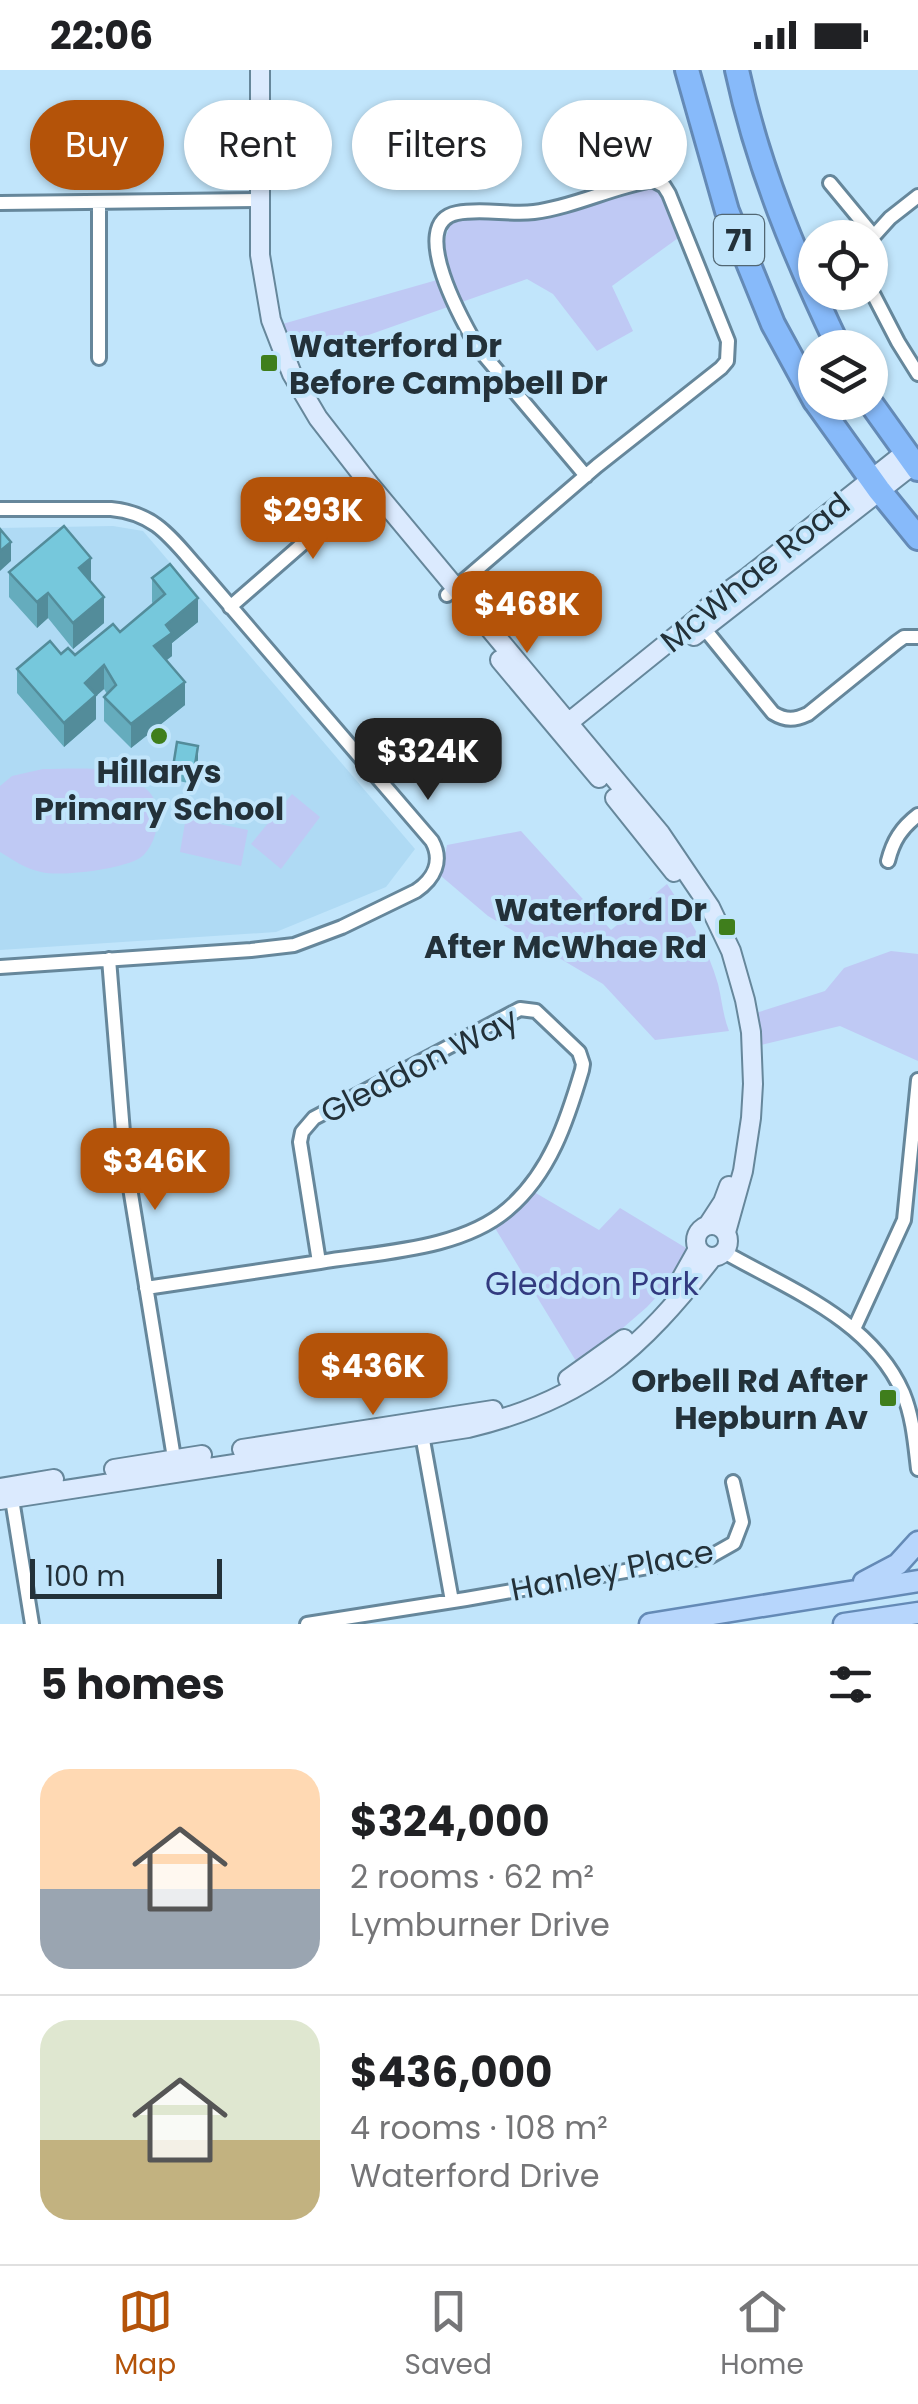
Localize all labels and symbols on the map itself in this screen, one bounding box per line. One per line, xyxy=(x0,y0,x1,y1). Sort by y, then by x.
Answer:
road number: 71 xyxy=(714,215,764,265)
place label: Waterford Dr Before Campbell Dr xyxy=(289,323,608,405)
marker: Waterford Dr Before Campbell Dr xyxy=(258,352,280,374)
pin: $293K xyxy=(243,477,383,562)
street label: McWhae Road xyxy=(651,482,859,662)
pin: $468K xyxy=(457,571,597,656)
pin: $324K xyxy=(358,718,498,803)
marker: Hillarys Primary School xyxy=(148,725,170,747)
place label: Hillarys Primary School xyxy=(34,749,284,831)
place label: Waterford Dr After McWhae Rd xyxy=(424,887,707,969)
marker: Waterford Dr After McWhae Rd xyxy=(716,916,738,938)
street label: Gleddon Way xyxy=(312,996,526,1134)
pin: $346K xyxy=(85,1128,225,1213)
park label: Gleddon Park xyxy=(485,1261,699,1306)
pin: $436K xyxy=(303,1333,443,1418)
place label: Orbell Rd After Hepburn Av xyxy=(631,1358,868,1440)
marker: Orbell Rd After Hepburn Av xyxy=(877,1387,899,1409)
street label: Hanley Place xyxy=(507,1528,717,1612)
scale bar xyxy=(30,1554,222,1598)

